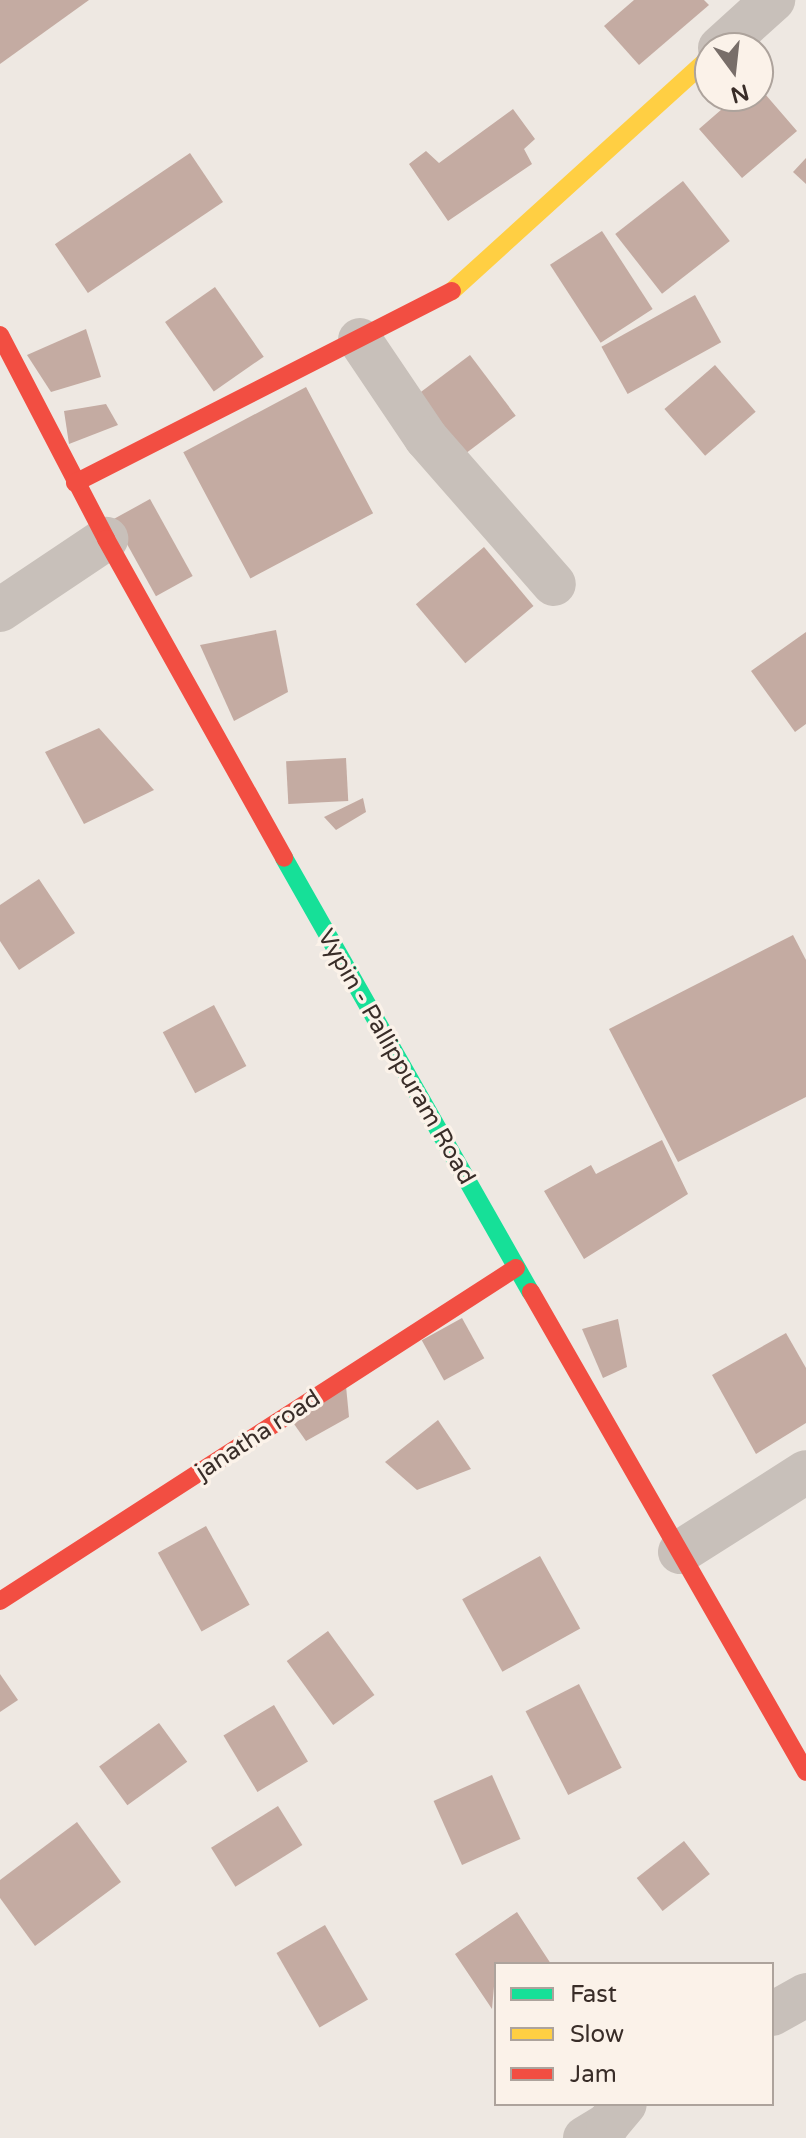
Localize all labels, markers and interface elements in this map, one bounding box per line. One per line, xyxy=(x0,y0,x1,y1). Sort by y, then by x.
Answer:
north arrow xyxy=(694,32,774,112)
text: N xyxy=(728,78,752,108)
street label: Vypin - Pallippuram Road xyxy=(311,924,481,1190)
street label: janatha road xyxy=(190,1384,326,1486)
legend xyxy=(494,1962,774,2106)
text: Fast xyxy=(570,1980,617,2009)
text: Slow xyxy=(570,2020,624,2049)
text: Jam xyxy=(570,2060,617,2089)

